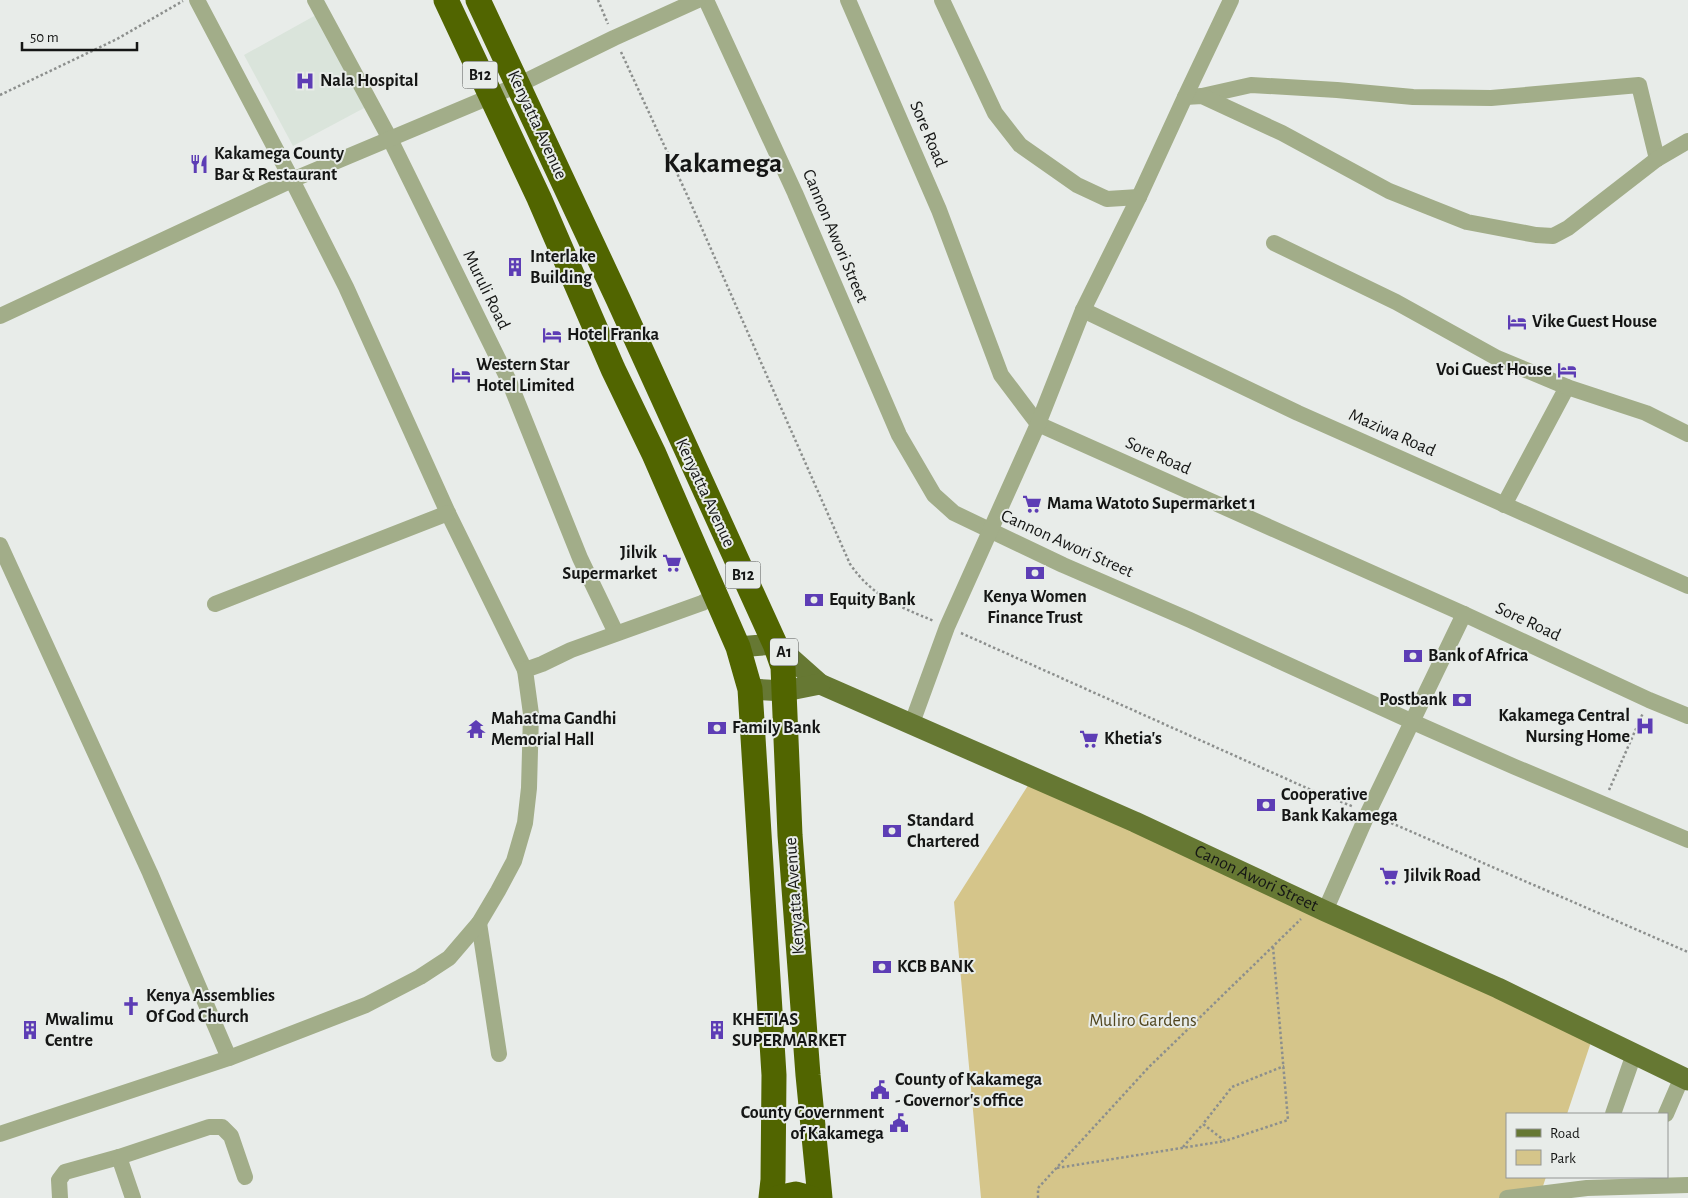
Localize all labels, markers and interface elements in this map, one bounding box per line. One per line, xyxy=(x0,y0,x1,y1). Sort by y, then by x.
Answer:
scale bar xyxy=(22,20,138,52)
text: 50 m xyxy=(30,30,59,45)
road number: B12 xyxy=(462,62,498,88)
street label: Kenyatta Avenue xyxy=(504,68,570,182)
hospital icon: Nala Hospital xyxy=(294,70,316,92)
place label: Nala Hospital xyxy=(320,72,418,90)
street label: Sore Road xyxy=(906,98,950,170)
place label: Kakamega County Bar & Restaurant xyxy=(214,145,345,184)
district label: Kakamega xyxy=(664,150,782,178)
restaurant icon: Kakamega County Bar & Restaurant xyxy=(188,153,210,175)
street label: Cannon Awori Street xyxy=(799,167,871,306)
street label: Muruli Road xyxy=(459,248,513,332)
place label: Interlake Building xyxy=(530,248,596,287)
building icon: Interlake Building xyxy=(504,256,526,278)
hotel icon: Vike Guest House xyxy=(1506,311,1528,333)
place label: Vike Guest House xyxy=(1532,313,1657,331)
hotel icon: Hotel Franka xyxy=(541,324,563,346)
place label: Hotel Franka xyxy=(567,326,659,344)
place label: Western Star Hotel Limited xyxy=(476,356,575,395)
hotel icon: Voi Guest House xyxy=(1556,359,1578,381)
place label: Voi Guest House xyxy=(1436,361,1552,379)
hotel icon: Western Star Hotel Limited xyxy=(450,364,472,386)
street label: Maziwa Road xyxy=(1346,406,1438,460)
street label: Sore Road xyxy=(1123,434,1193,478)
street label: Kenyatta Avenue xyxy=(672,436,738,550)
supermarket icon: Mama Watoto Supermarket 1 xyxy=(1021,493,1043,515)
place label: Mama Watoto Supermarket 1 xyxy=(1047,495,1256,513)
street label: Cannon Awori Street xyxy=(998,507,1136,581)
place label: Jilvik Supermarket xyxy=(562,544,657,583)
supermarket icon: Jilvik Supermarket xyxy=(661,552,683,574)
road number: B12 xyxy=(726,562,760,588)
bank icon: Kenya Women Finance Trust xyxy=(1024,562,1046,584)
place label: Kenya Women Finance Trust xyxy=(983,588,1087,627)
bank icon: Equity Bank xyxy=(803,589,825,611)
place label: Equity Bank xyxy=(829,591,916,609)
street label: Sore Road xyxy=(1493,599,1563,645)
road number: A1 xyxy=(770,638,798,666)
bank icon: Bank of Africa xyxy=(1402,645,1424,667)
place label: Bank of Africa xyxy=(1428,647,1529,665)
bank icon: Postbank xyxy=(1451,689,1473,711)
place label: Postbank xyxy=(1379,691,1447,709)
place label: Kakamega Central Nursing Home xyxy=(1498,707,1630,746)
place label: Mahatma Gandhi Memorial Hall xyxy=(491,710,616,749)
hospital icon: Kakamega Central Nursing Home xyxy=(1634,715,1656,737)
bank icon: Family Bank xyxy=(706,717,728,739)
temple icon: Mahatma Gandhi Memorial Hall xyxy=(465,718,487,740)
place label: Family Bank xyxy=(732,719,821,737)
supermarket icon: Khetia's xyxy=(1078,728,1100,750)
place label: Khetia's xyxy=(1104,730,1162,748)
place label: Cooperative Bank Kakamega xyxy=(1281,786,1398,825)
bank icon: Cooperative Bank Kakamega xyxy=(1255,794,1277,816)
place label: Standard Chartered xyxy=(907,812,980,851)
bank icon: Standard Chartered xyxy=(881,820,903,842)
street label: Kenyatta Avenue xyxy=(782,837,808,955)
street label: Canon Awori Street xyxy=(1192,842,1321,915)
supermarket icon: Jilvik Road xyxy=(1378,865,1400,887)
place label: Jilvik Road xyxy=(1404,867,1481,885)
bank icon: KCB BANK xyxy=(871,956,893,978)
place label: KCB BANK xyxy=(897,958,974,976)
place label: Kenya Assemblies Of God Church xyxy=(146,987,275,1026)
church icon: Kenya Assemblies Of God Church xyxy=(120,995,142,1017)
place label: Mwalimu Centre xyxy=(45,1011,114,1050)
place label: KHETIAS SUPERMARKET xyxy=(732,1011,847,1050)
park label: Muliro Gardens xyxy=(1089,1012,1197,1030)
building icon: Mwalimu Centre xyxy=(19,1019,41,1041)
building icon: KHETIAS SUPERMARKET xyxy=(706,1019,728,1041)
place label: County of Kakamega - Governor's office xyxy=(895,1071,1043,1110)
public building icon: County of Kakamega - Governor's office xyxy=(869,1079,891,1101)
place label: County Government of Kakamega xyxy=(741,1104,884,1143)
public building icon: County Government of Kakamega xyxy=(888,1112,910,1134)
legend xyxy=(1506,1113,1668,1178)
text: Road xyxy=(1550,1126,1580,1141)
text: Park xyxy=(1550,1151,1576,1166)

